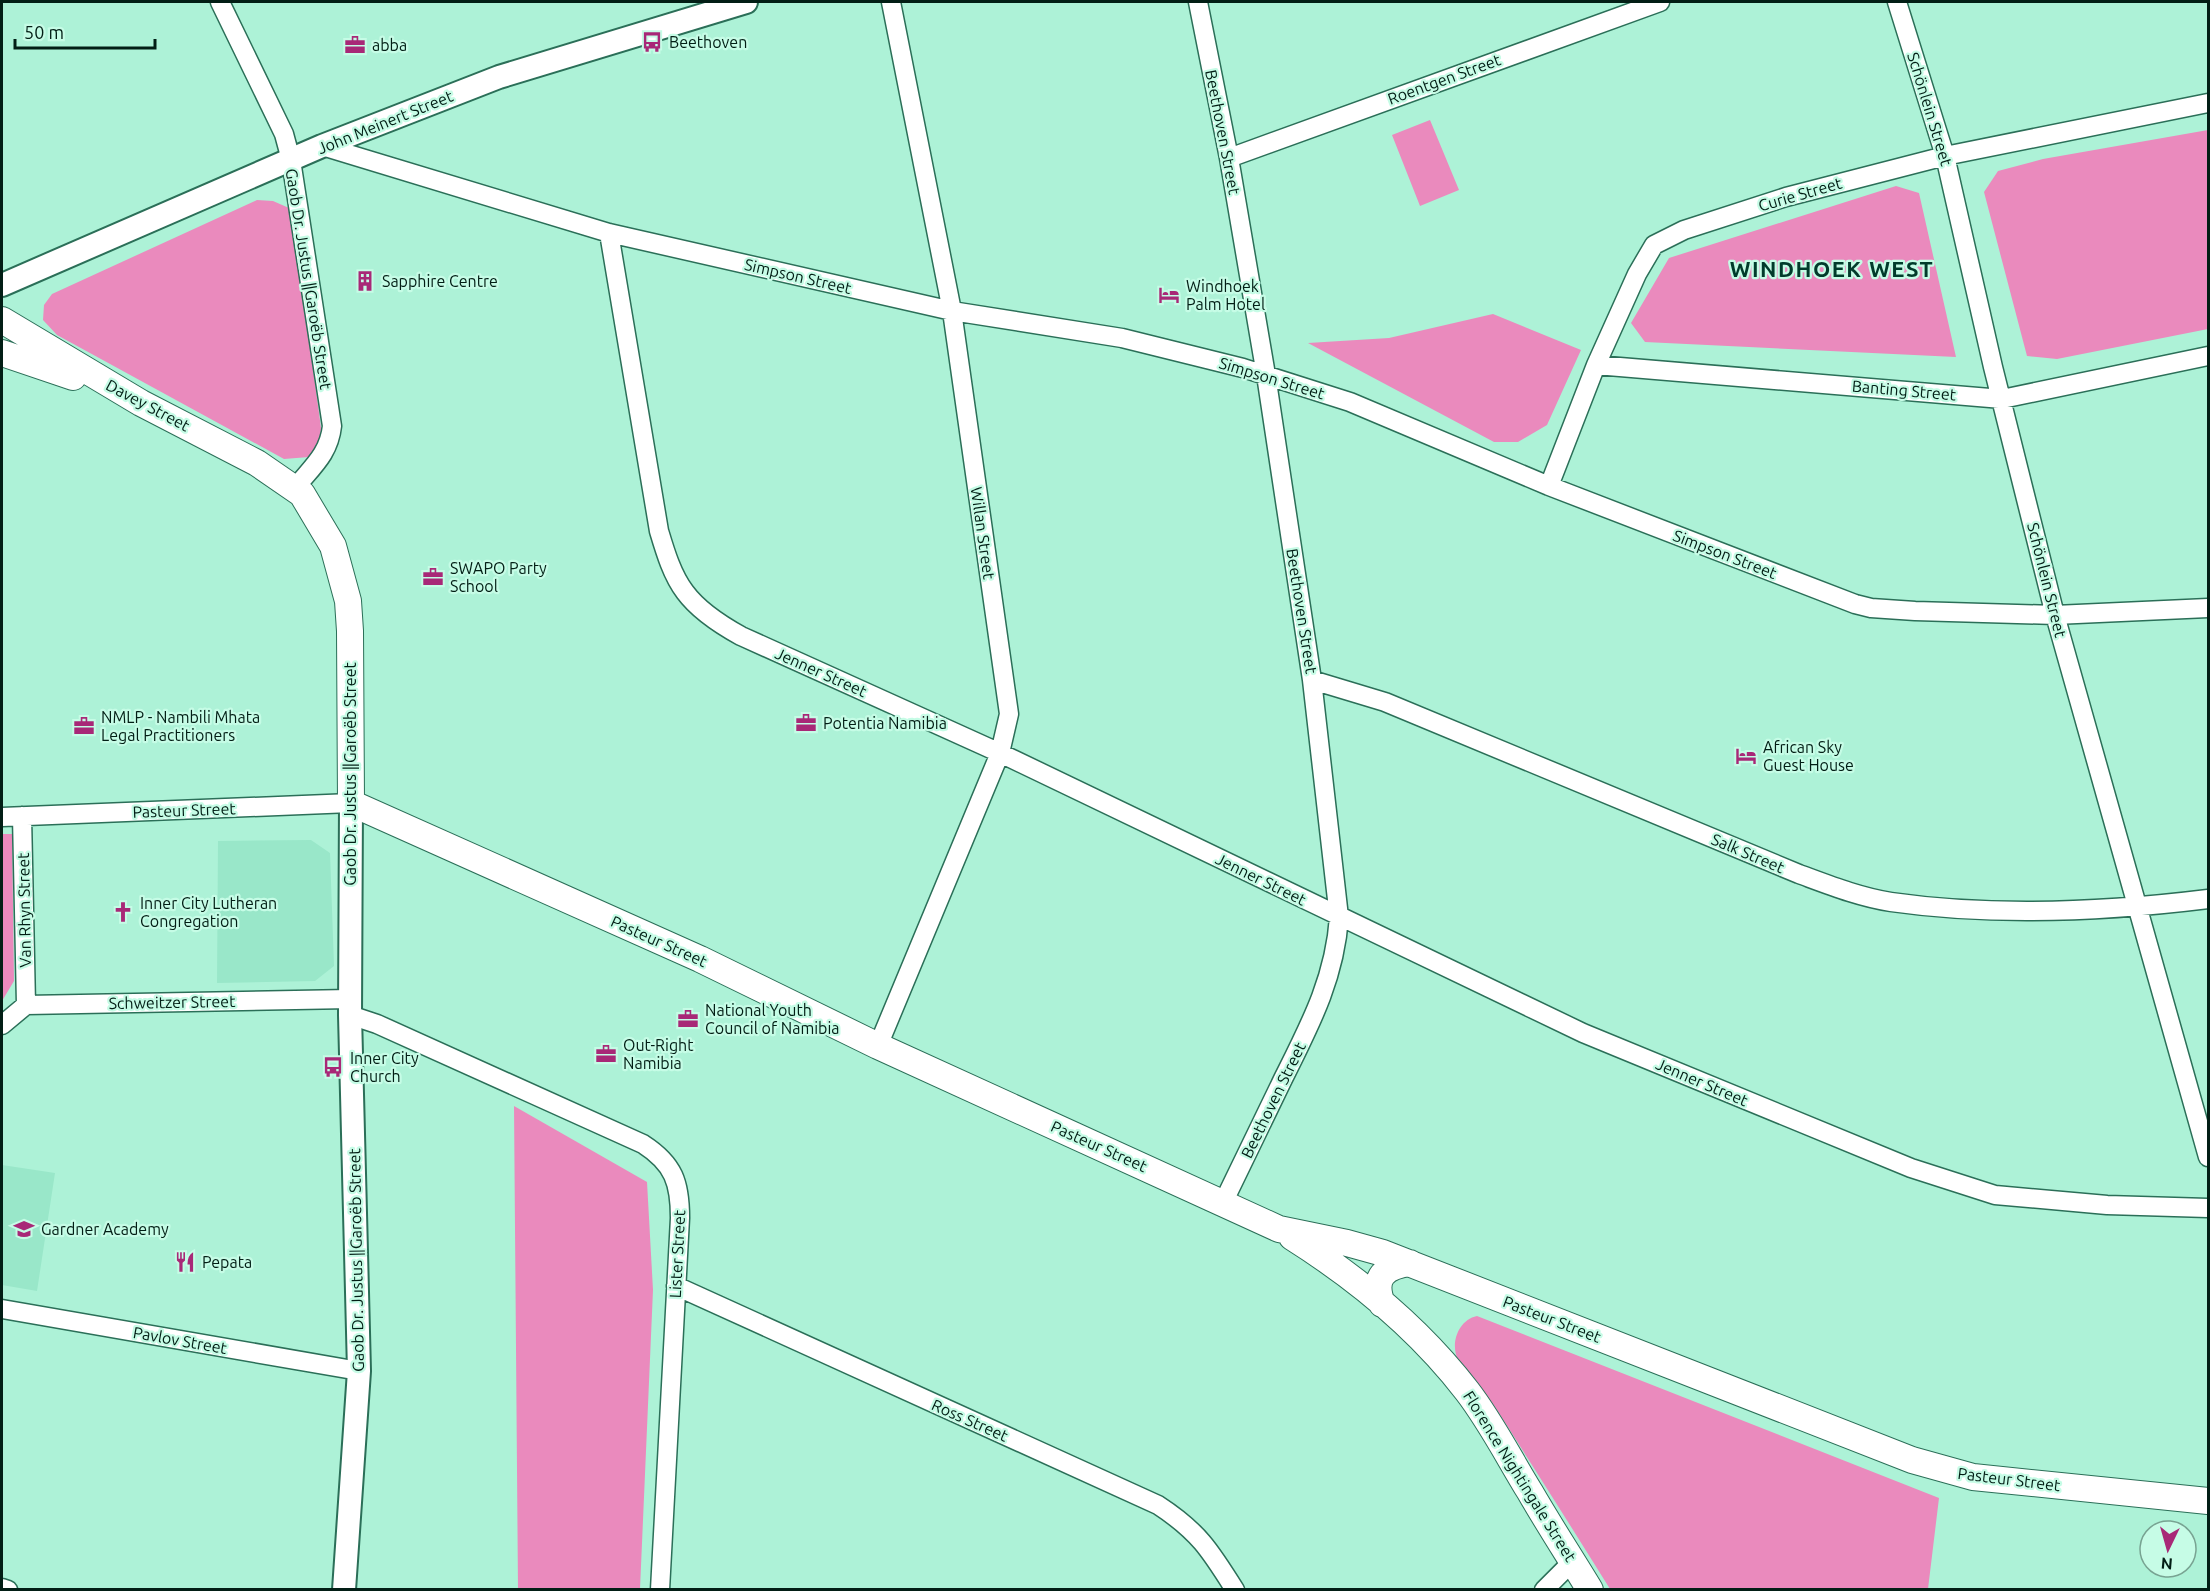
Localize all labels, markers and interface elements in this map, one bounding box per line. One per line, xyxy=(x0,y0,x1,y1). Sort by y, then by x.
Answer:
scale bar xyxy=(15,12,154,50)
text: 50 m xyxy=(24,22,64,42)
bus stop icon: Beethoven xyxy=(640,30,664,54)
office icon: abba xyxy=(343,33,367,57)
place label: Beethoven xyxy=(669,33,747,51)
place label: abba xyxy=(372,36,407,54)
street label: Roentgen Street xyxy=(1385,50,1504,108)
street label: Schönlein Street xyxy=(1904,50,1956,169)
street label: Beethoven Street xyxy=(1202,68,1244,197)
street label: John Meinert Street xyxy=(315,86,456,157)
street label: Gaob Dr. Justus ǁGaroëb Street xyxy=(283,167,335,391)
street label: Curie Street xyxy=(1756,173,1844,214)
street label: Simpson Street xyxy=(743,255,854,297)
district label: WINDHOEK WEST xyxy=(1730,256,1934,281)
building icon: Sapphire Centre xyxy=(353,269,377,293)
place label: Sapphire Centre xyxy=(382,272,498,290)
place label: Windhoek Palm Hotel xyxy=(1186,277,1265,313)
hotel icon: Windhoek Palm Hotel xyxy=(1157,283,1181,307)
street label: Simpson Street xyxy=(1217,353,1328,403)
street label: Davey Street xyxy=(103,375,194,435)
street label: Banting Street xyxy=(1851,376,1957,404)
street label: Willan Street xyxy=(968,486,998,581)
street label: Schönlein Street xyxy=(2024,521,2070,640)
street label: Simpson Street xyxy=(1671,526,1780,582)
street label: Beethoven Street xyxy=(1283,547,1321,676)
place label: SWAPO Party School xyxy=(450,559,547,595)
office icon: SWAPO Party School xyxy=(421,565,445,589)
street label: Jenner Street xyxy=(772,644,870,700)
street label: Gaob Dr. Justus ǁGaroëb Street xyxy=(341,662,359,886)
place label: NMLP - Nambili Mhata Legal Practitioners xyxy=(101,708,260,744)
office icon: Potentia Namibia xyxy=(794,711,818,735)
office icon: NMLP - Nambili Mhata Legal Practitioners xyxy=(72,714,96,738)
place label: Potentia Namibia xyxy=(823,714,947,732)
place label: African Sky Guest House xyxy=(1763,738,1854,774)
hotel icon: African Sky Guest House xyxy=(1734,744,1758,768)
street label: Pasteur Street xyxy=(132,799,237,821)
street label: Salk Street xyxy=(1709,830,1788,877)
street label: Jenner Street xyxy=(1213,849,1310,909)
street label: Van Rhyn Street xyxy=(14,852,34,968)
place label: Inner City Lutheran Congregation xyxy=(140,894,277,930)
church icon: Inner City Lutheran Congregation xyxy=(111,900,135,924)
street label: Pasteur Street xyxy=(608,912,710,971)
street label: Schweitzer Street xyxy=(108,992,236,1012)
place label: National Youth Council of Namibia xyxy=(705,1001,840,1037)
office icon: National Youth Council of Namibia xyxy=(676,1007,700,1031)
place label: Out-Right Namibia xyxy=(623,1036,694,1072)
street label: Beethoven Street xyxy=(1237,1038,1309,1161)
office icon: Out-Right Namibia xyxy=(594,1042,618,1066)
place label: Inner City Church xyxy=(350,1049,419,1085)
bus stop icon: Inner City Church xyxy=(321,1055,345,1079)
street label: Jenner Street xyxy=(1653,1055,1751,1110)
street label: Pasteur Street xyxy=(1048,1117,1150,1176)
street label: Gaob Dr. Justus ǁGaroëb Street xyxy=(345,1147,367,1372)
street label: Lister Street xyxy=(666,1209,688,1299)
school or university icon: Gardner Academy xyxy=(12,1217,36,1241)
place label: Gardner Academy xyxy=(41,1220,169,1238)
restaurant icon: Pepata xyxy=(173,1250,197,1274)
place label: Pepata xyxy=(202,1253,252,1271)
street label: Pasteur Street xyxy=(1501,1292,1604,1346)
street label: Pavlov Street xyxy=(132,1323,229,1357)
street label: Florence Nightingale Street xyxy=(1460,1387,1580,1565)
street label: Ross Street xyxy=(929,1395,1012,1445)
street label: Pasteur Street xyxy=(1957,1464,2062,1494)
north arrow xyxy=(2138,1519,2198,1579)
text: N xyxy=(2160,1554,2173,1573)

